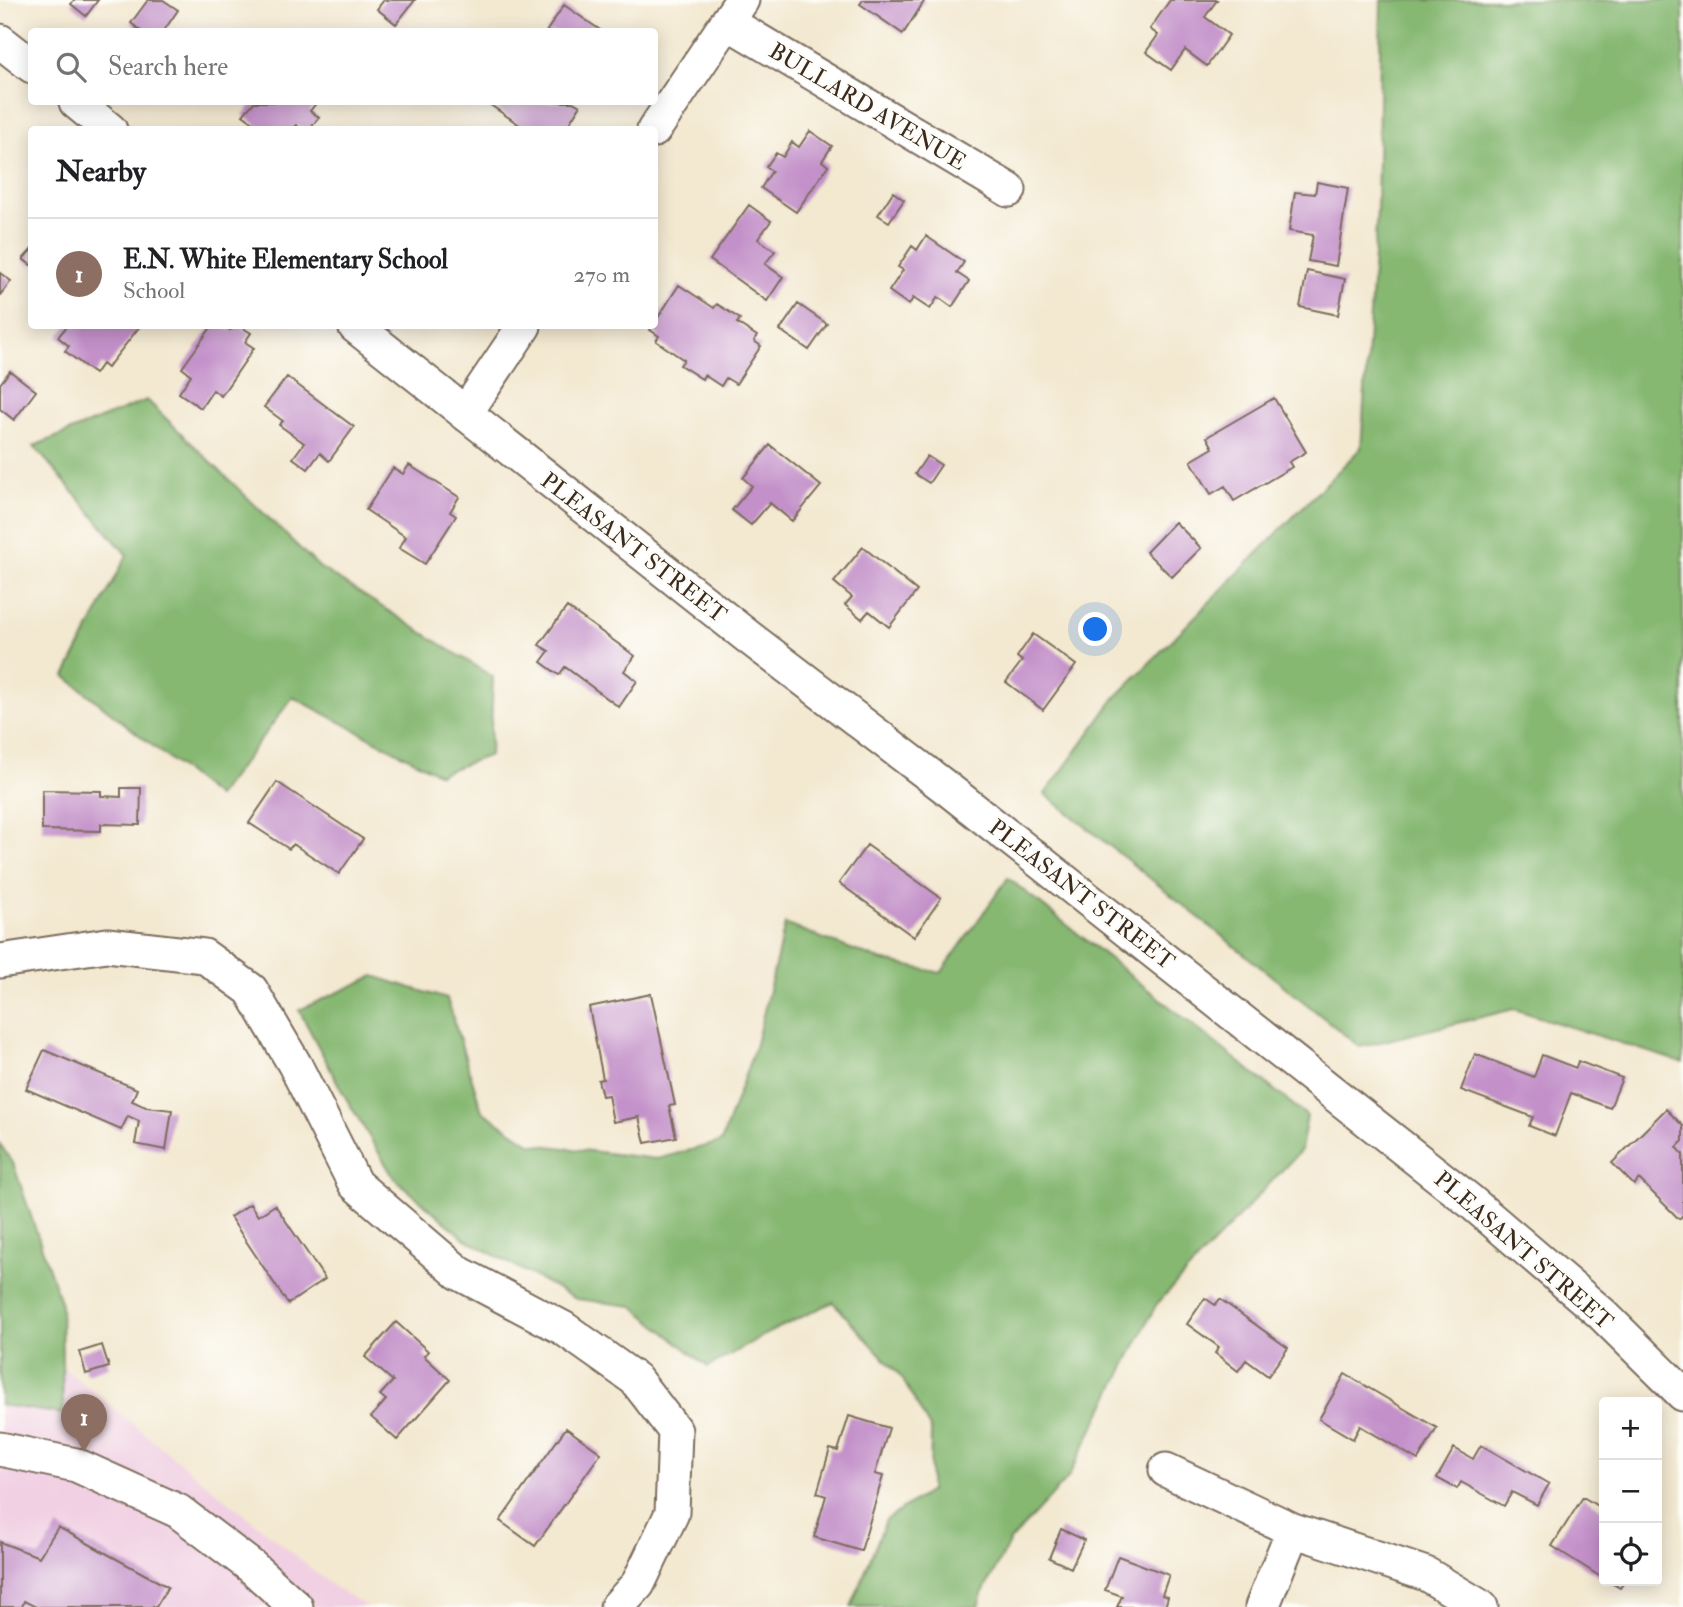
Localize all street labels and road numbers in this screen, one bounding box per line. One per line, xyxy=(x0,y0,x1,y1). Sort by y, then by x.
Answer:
street label: BULLARD AVENUE xyxy=(764,36,972,177)
street label: PLEASANT STREET xyxy=(535,466,732,629)
street label: PLEASANT STREET xyxy=(983,813,1180,976)
street label: PLEASANT STREET xyxy=(1428,1165,1619,1336)

